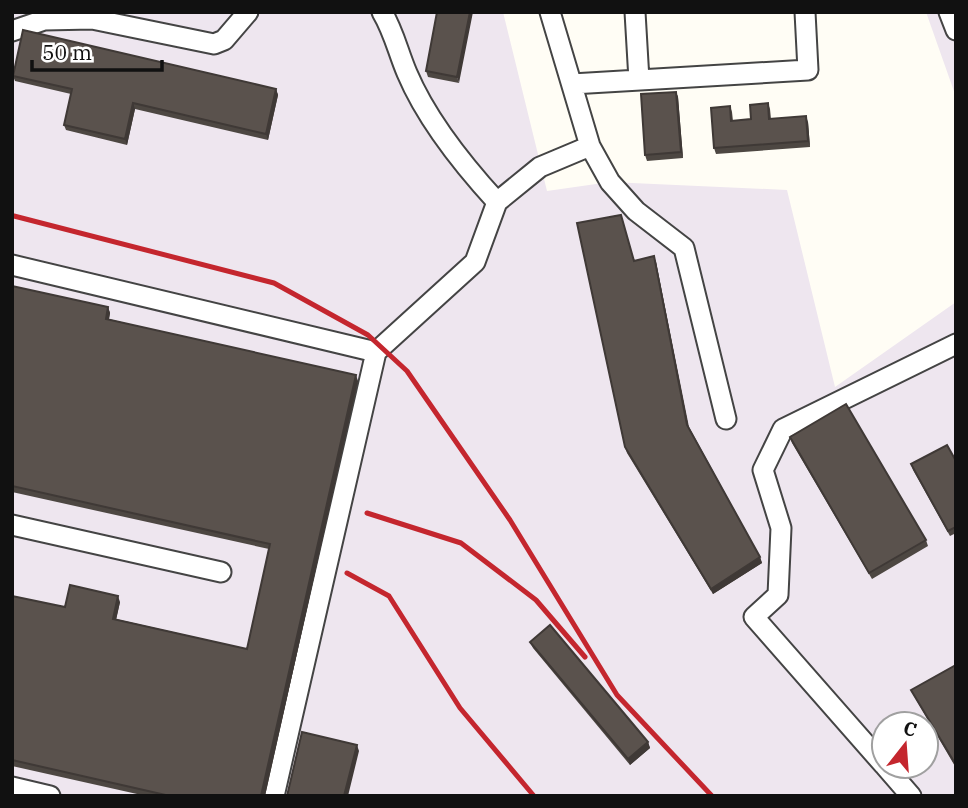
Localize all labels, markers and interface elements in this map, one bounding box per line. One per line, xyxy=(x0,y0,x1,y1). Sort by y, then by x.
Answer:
scale bar xyxy=(32,28,161,72)
text: 50 m xyxy=(42,38,92,66)
north arrow xyxy=(870,710,940,780)
text: С xyxy=(900,715,920,742)

